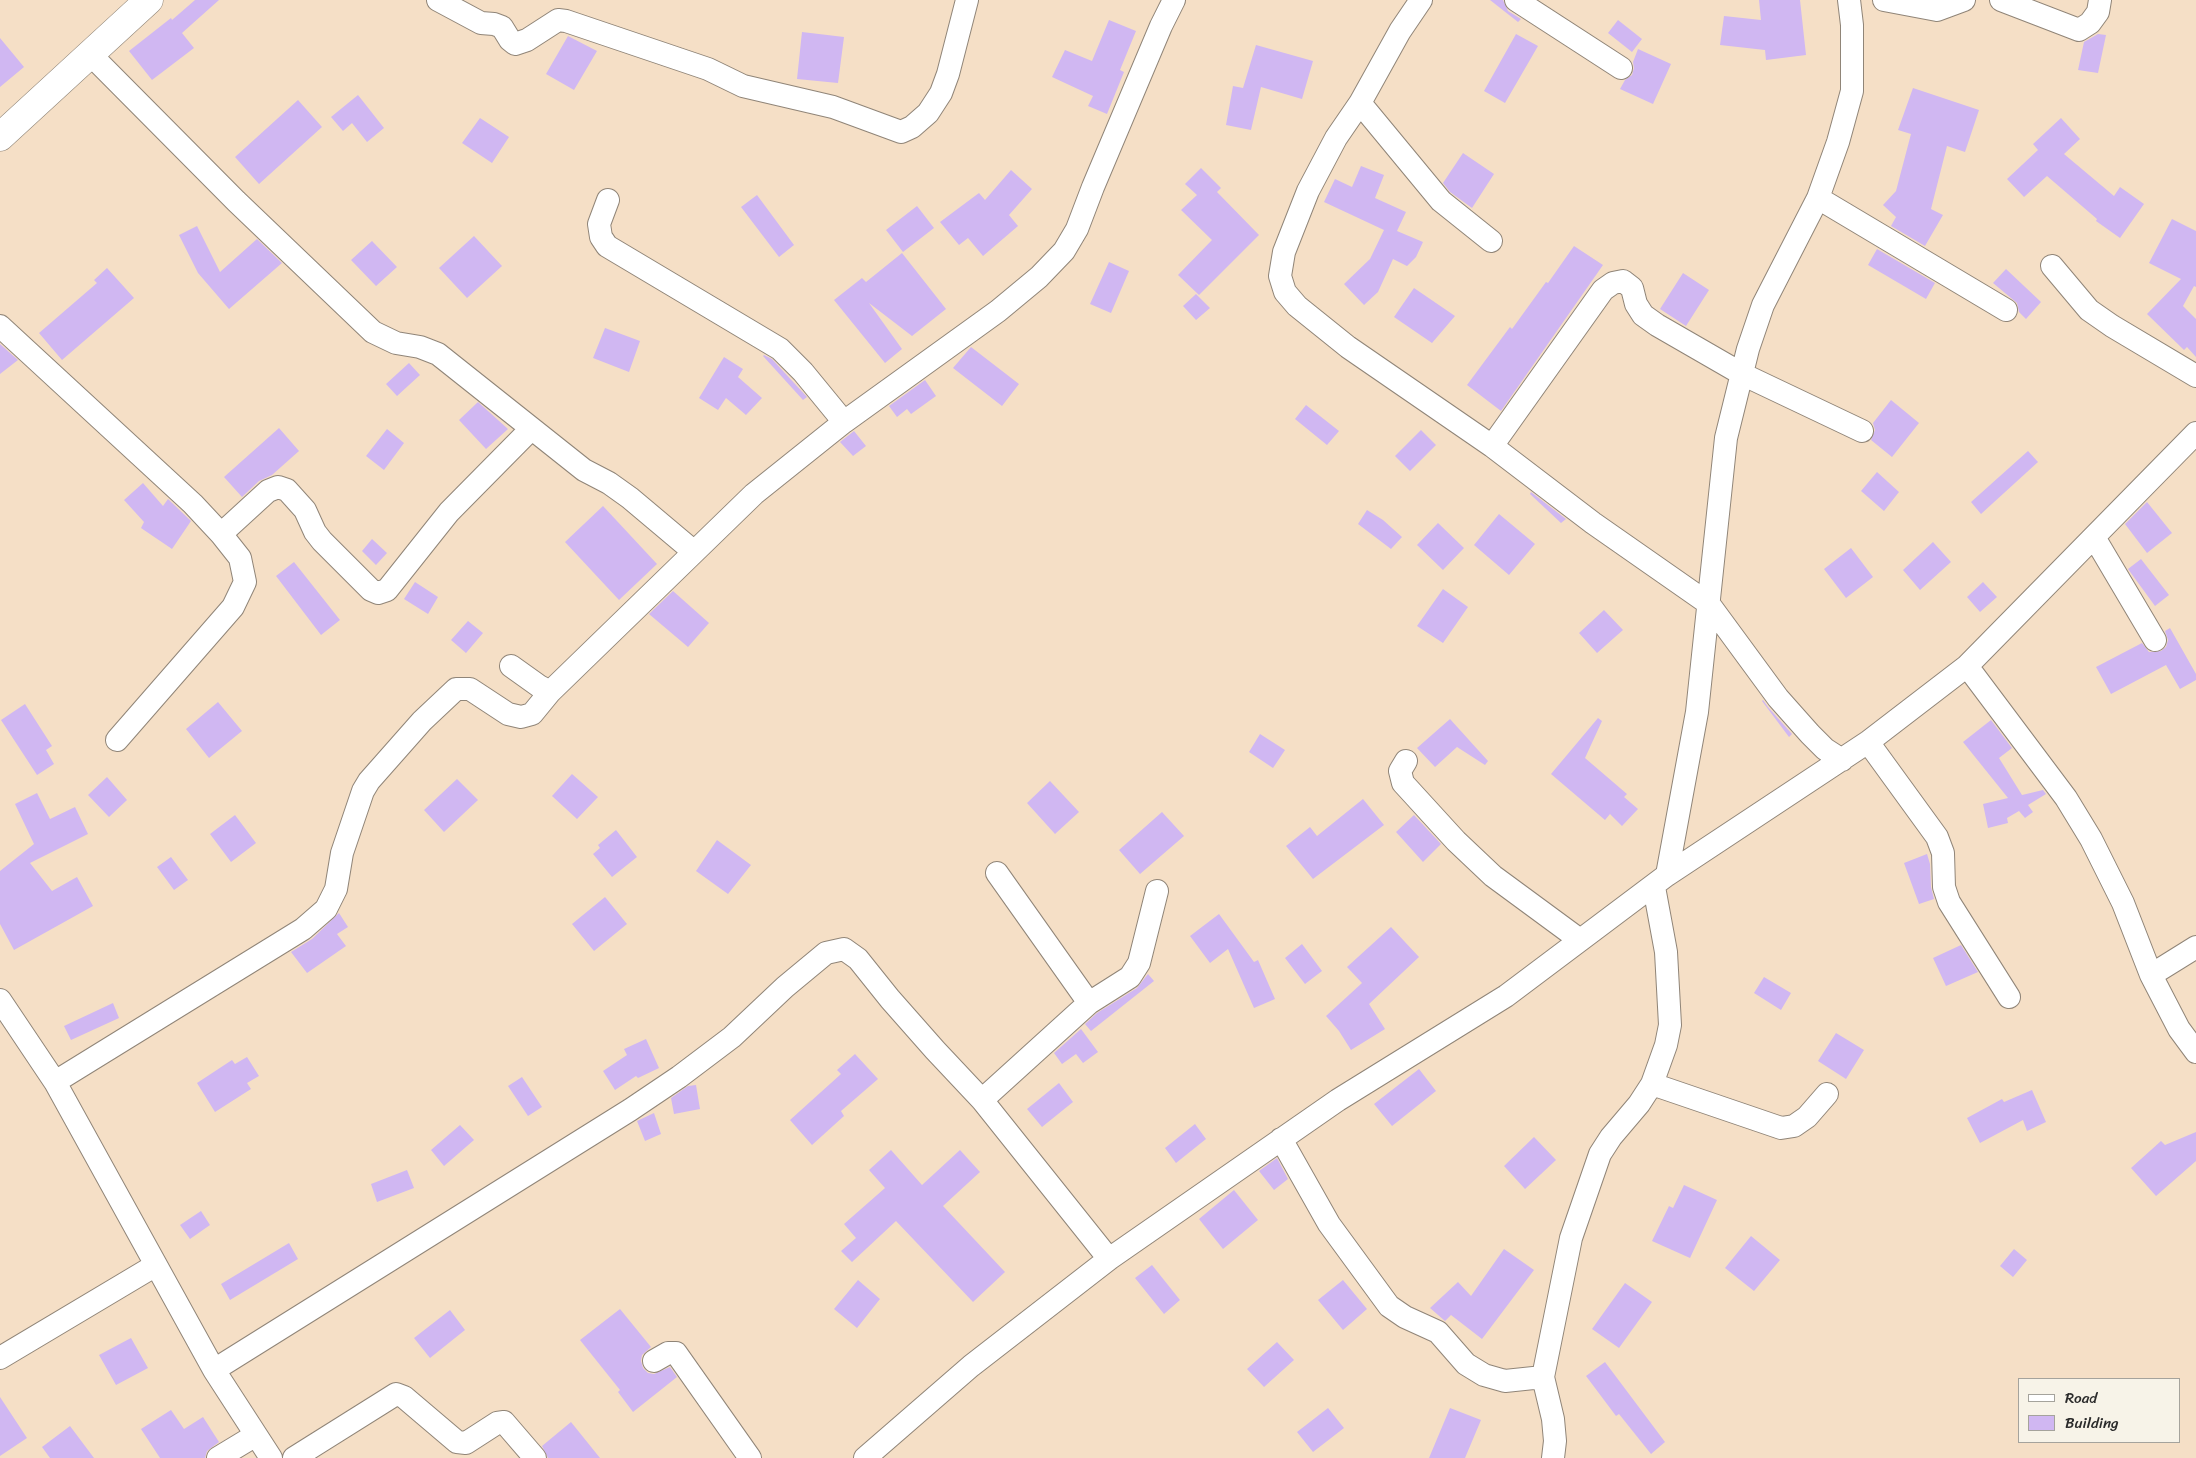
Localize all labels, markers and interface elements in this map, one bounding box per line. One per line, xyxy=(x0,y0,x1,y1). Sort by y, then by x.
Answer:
legend xyxy=(2018,1378,2181,1443)
text: Road xyxy=(2065,1385,2097,1411)
text: Building xyxy=(2065,1410,2119,1436)

